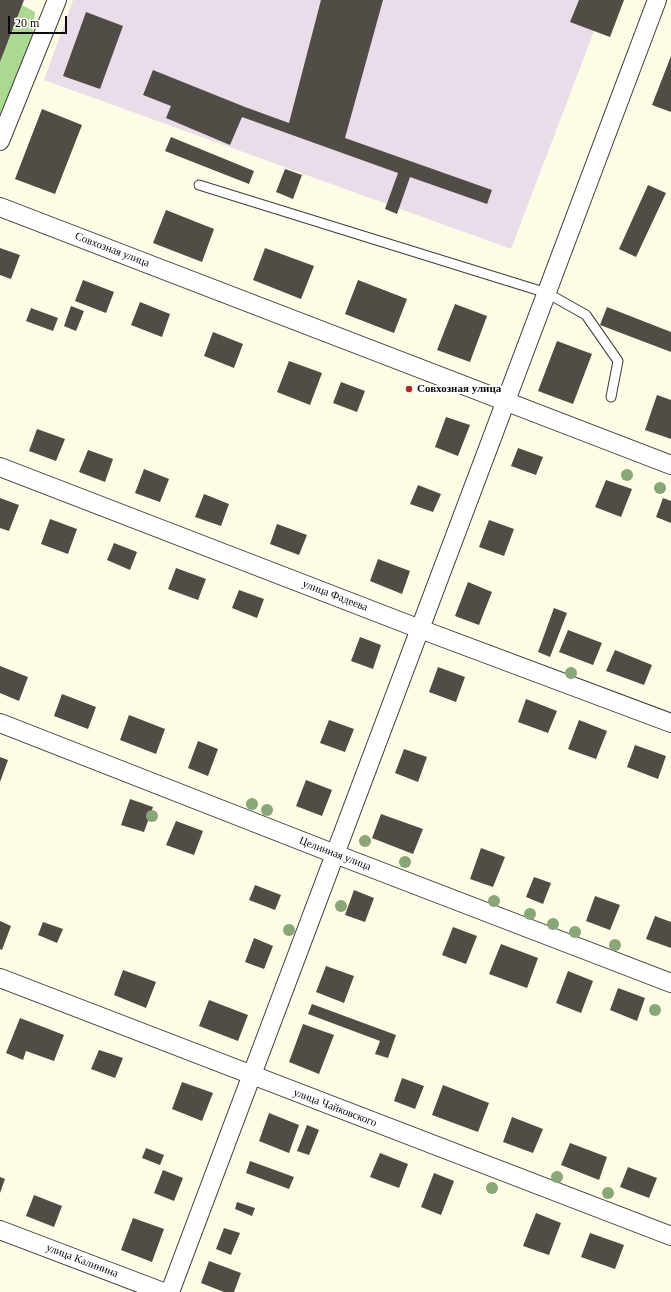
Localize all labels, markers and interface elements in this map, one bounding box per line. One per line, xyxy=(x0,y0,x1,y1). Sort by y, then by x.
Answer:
scale bar xyxy=(10,8,69,34)
text: 20 m xyxy=(15,16,39,30)
street label: Совхозная улица xyxy=(73,230,151,270)
place label: Совхозная улица xyxy=(417,382,501,396)
marker: Совхозная улица xyxy=(404,384,414,394)
street label: улица Фадеева xyxy=(301,578,369,614)
street label: Целинная улица xyxy=(297,834,373,874)
street label: улица Чайковского xyxy=(291,1086,379,1130)
street label: улица Калинина xyxy=(44,1241,120,1281)

